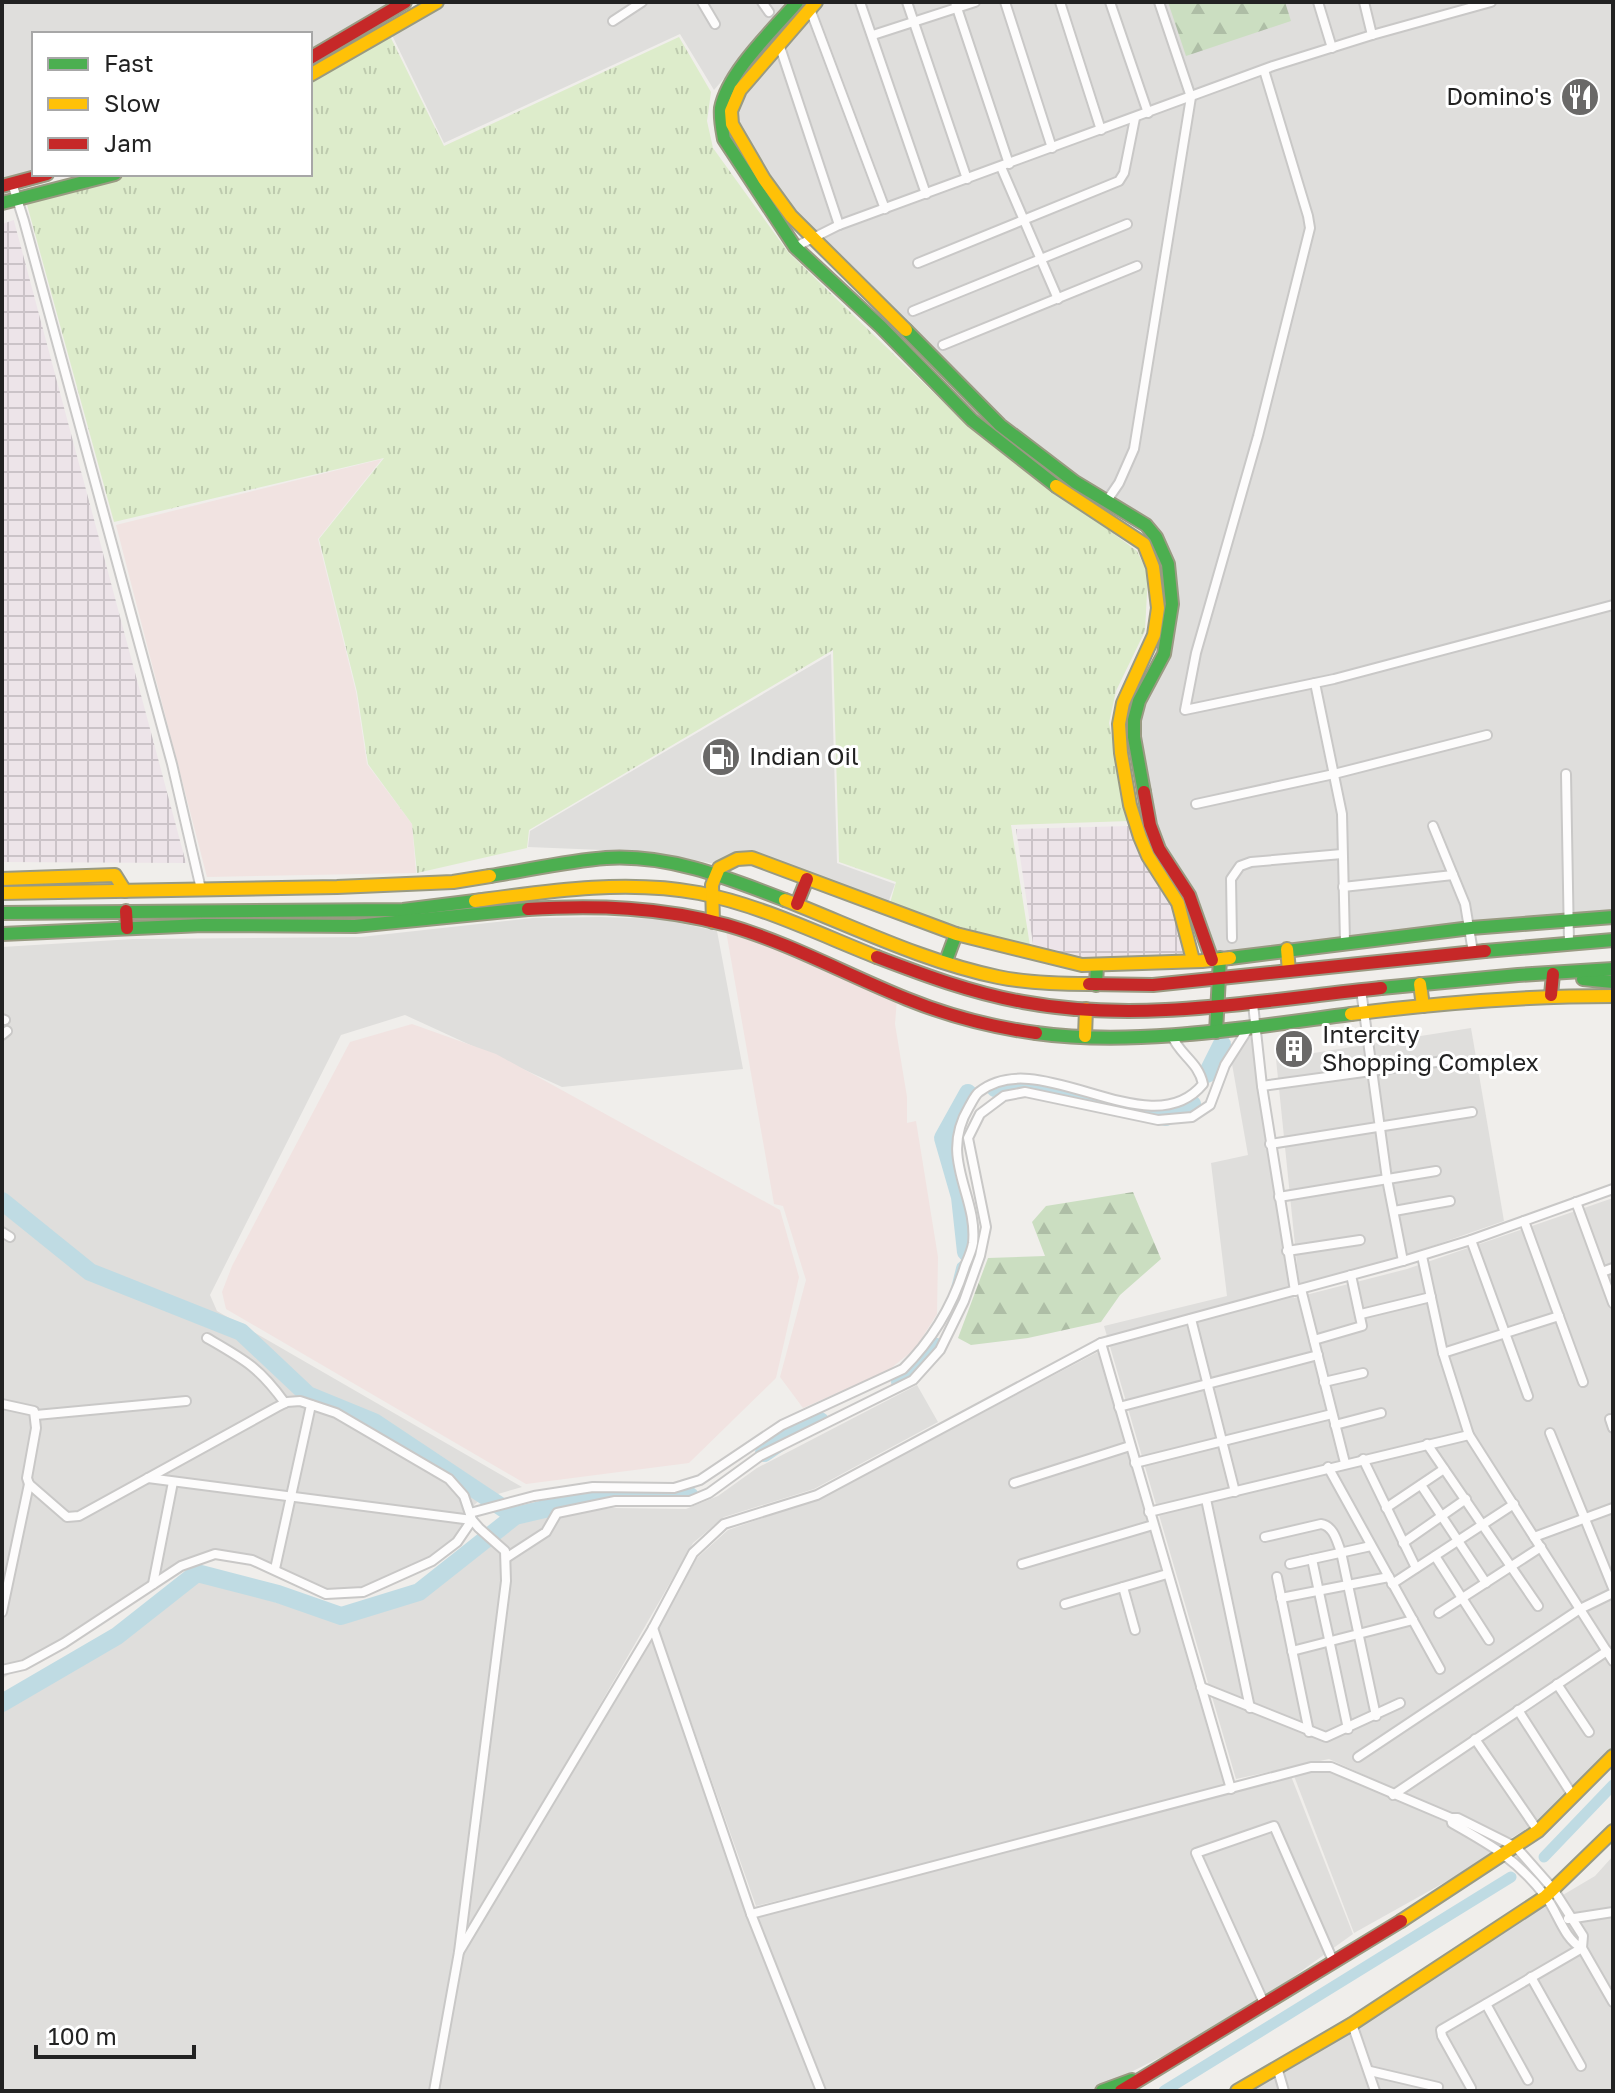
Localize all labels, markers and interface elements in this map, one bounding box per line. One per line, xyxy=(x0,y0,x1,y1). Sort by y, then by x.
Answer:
legend xyxy=(32,32,312,176)
text: Fast xyxy=(104,48,154,77)
restaurant icon: Domino's xyxy=(1559,76,1601,118)
place label: Domino's xyxy=(1446,81,1552,110)
text: Slow xyxy=(104,88,160,117)
text: Jam xyxy=(104,128,152,157)
fuel station icon: Indian Oil xyxy=(700,736,742,778)
place label: Indian Oil xyxy=(749,741,859,770)
place label: Intercity Shopping Complex xyxy=(1322,1019,1539,1076)
building icon: Intercity Shopping Complex xyxy=(1273,1028,1315,1070)
scale bar xyxy=(36,2009,194,2059)
text: 100 m xyxy=(48,2021,117,2050)

